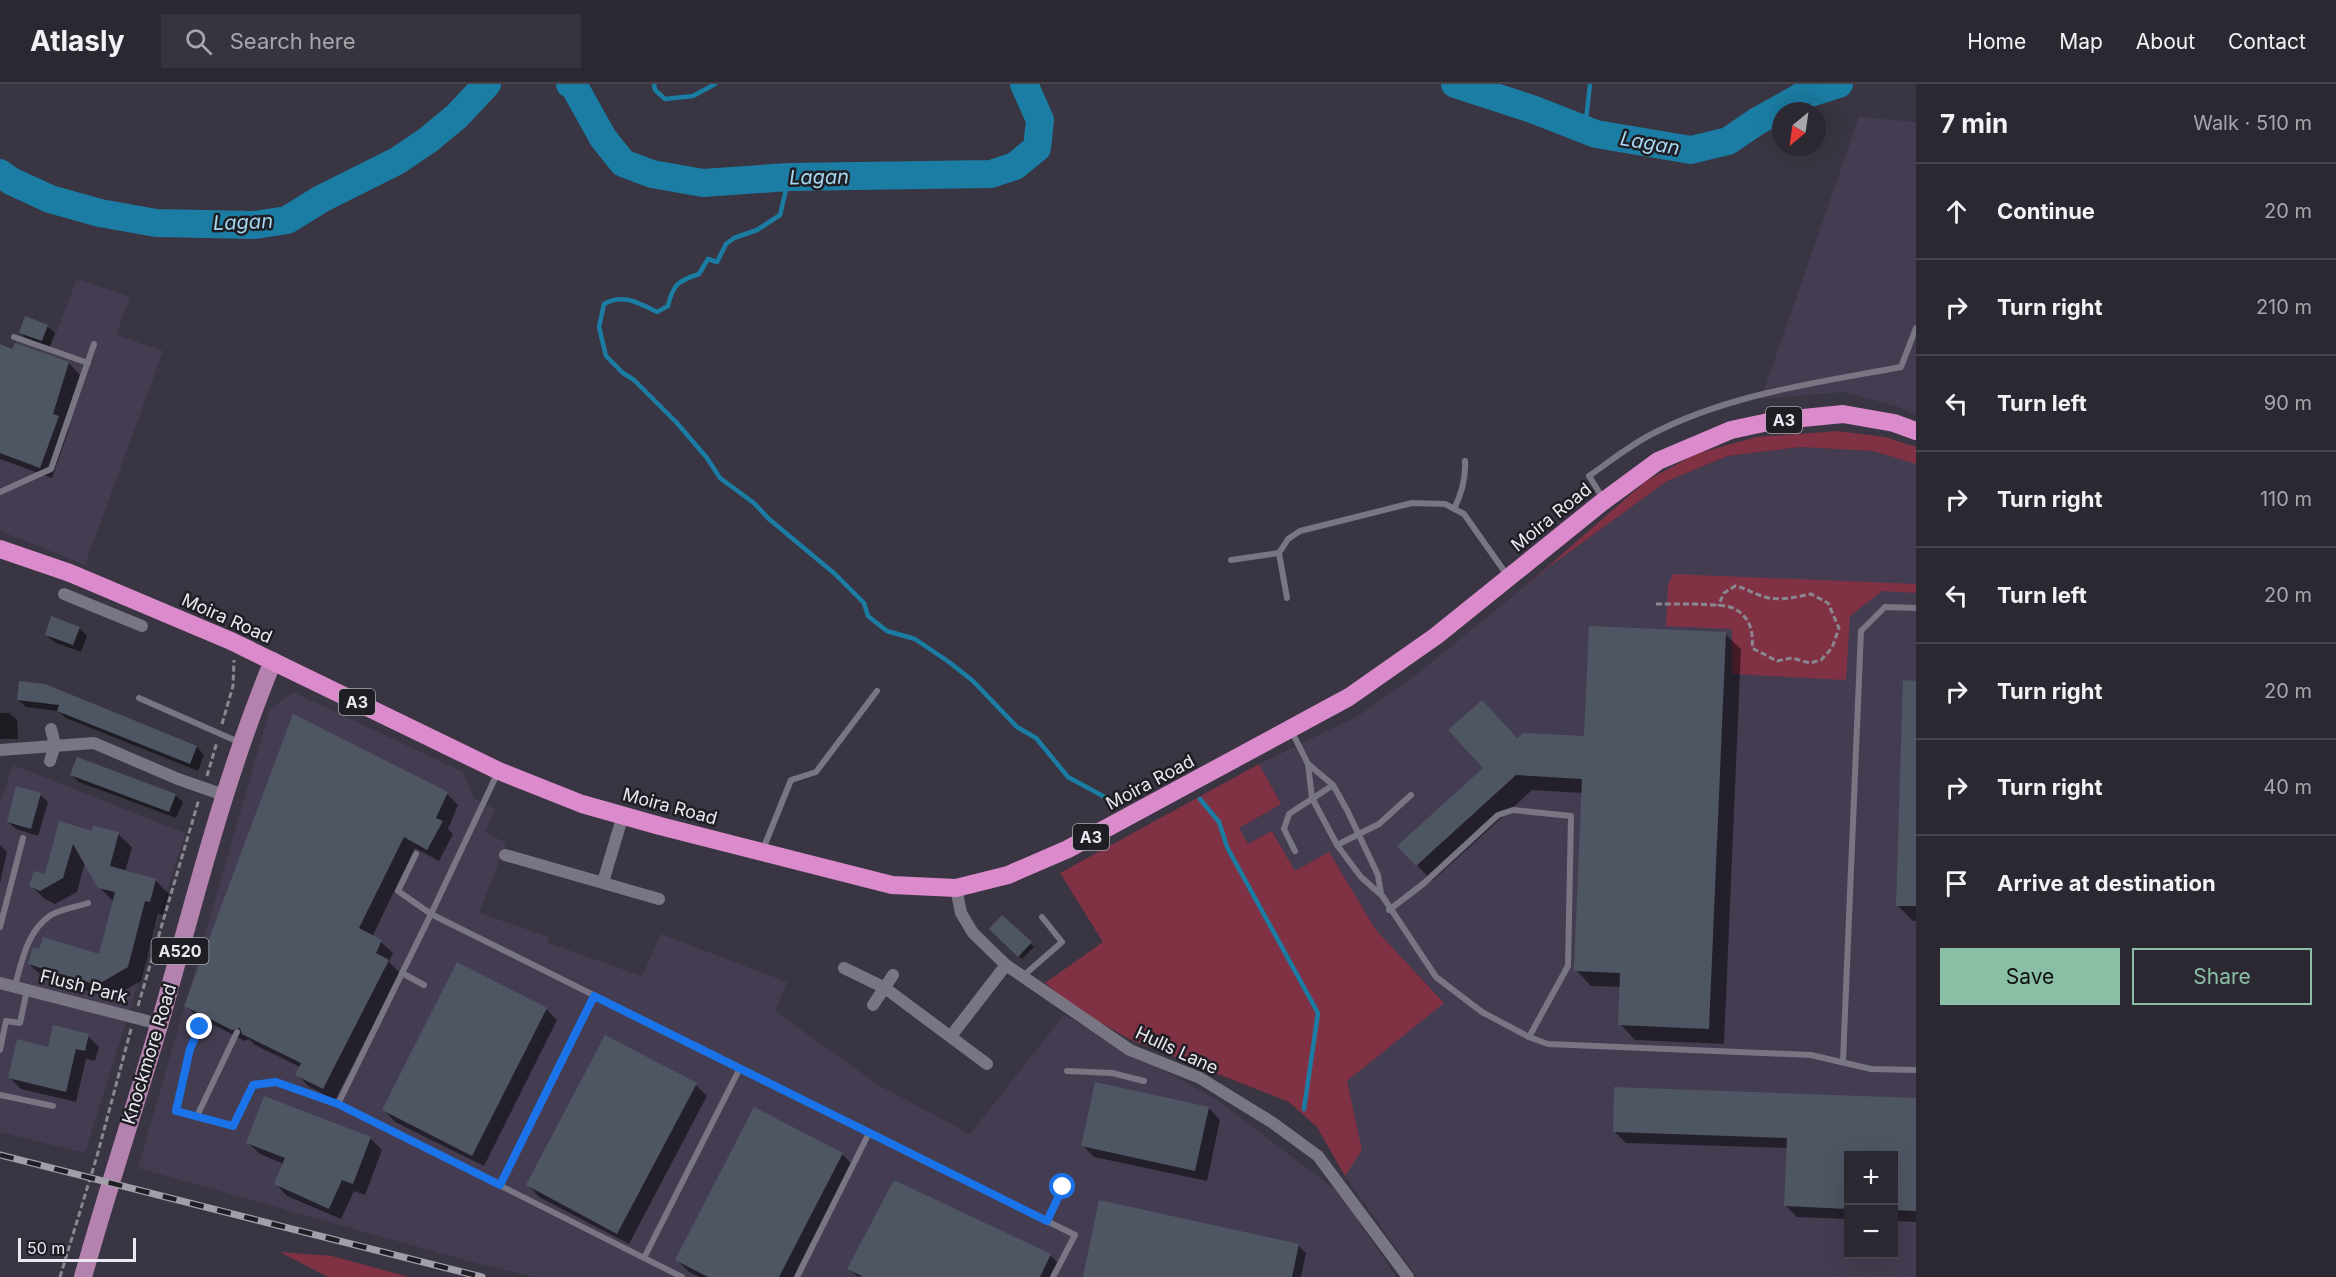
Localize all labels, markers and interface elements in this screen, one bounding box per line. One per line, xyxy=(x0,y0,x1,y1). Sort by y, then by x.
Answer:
search box xyxy=(161,14,581,68)
text: Atlasly xyxy=(30,24,125,58)
icon: search xyxy=(182,25,215,58)
text: Search here xyxy=(230,28,356,54)
text: Home xyxy=(1967,29,2026,54)
text: Map xyxy=(2059,29,2103,54)
text: About xyxy=(2136,29,2195,54)
text: Contact xyxy=(2228,29,2306,54)
north arrow xyxy=(1772,102,1826,156)
text: 7 min xyxy=(1940,108,2008,139)
text: Walk · 510 m xyxy=(2193,111,2312,135)
water label: Lagan xyxy=(1618,126,1682,160)
water label: Lagan xyxy=(789,164,849,190)
icon: ahead xyxy=(1940,195,1973,228)
text: Continue xyxy=(1997,198,2095,224)
text: 20 m xyxy=(2264,199,2312,223)
water label: Lagan xyxy=(213,209,273,235)
icon: right xyxy=(1940,291,1973,324)
text: Turn right xyxy=(1997,294,2103,320)
text: 210 m xyxy=(2256,295,2312,319)
icon: left xyxy=(1940,387,1973,420)
text: Turn left xyxy=(1997,390,2087,416)
text: 90 m xyxy=(2264,391,2312,415)
road number: A3 xyxy=(1766,407,1802,433)
street label: Moira Road xyxy=(1507,478,1595,556)
icon: right xyxy=(1940,483,1973,516)
text: Turn right xyxy=(1997,486,2103,512)
text: 110 m xyxy=(2260,487,2312,511)
icon: left xyxy=(1940,579,1973,612)
text: Turn left xyxy=(1997,582,2087,608)
text: 20 m xyxy=(2264,583,2312,607)
street label: Moira Road xyxy=(179,589,275,647)
icon: right xyxy=(1940,675,1973,708)
text: Turn right xyxy=(1997,678,2103,704)
text: 20 m xyxy=(2264,679,2312,703)
road number: A3 xyxy=(339,689,375,715)
street label: Moira Road xyxy=(1102,750,1198,814)
icon: right xyxy=(1940,771,1973,804)
text: Turn right xyxy=(1997,774,2103,800)
text: 40 m xyxy=(2263,775,2312,799)
street label: Moira Road xyxy=(621,783,719,829)
road number: A3 xyxy=(1073,824,1109,850)
icon: arrive xyxy=(1940,867,1973,900)
text: Arrive at destination xyxy=(1997,870,2216,896)
road number: A520 xyxy=(152,938,208,964)
button: Save xyxy=(1940,948,2120,1005)
button: Share xyxy=(2132,948,2312,1005)
street label: Flush Park xyxy=(38,965,130,1007)
street label: Knockmore Road xyxy=(118,981,180,1127)
route end xyxy=(186,1013,212,1039)
street label: Hulls Lane xyxy=(1132,1022,1222,1078)
map controls xyxy=(1844,1151,1898,1259)
button: + xyxy=(1844,1151,1898,1205)
route start xyxy=(1049,1173,1075,1199)
button: − xyxy=(1844,1205,1898,1259)
scale bar xyxy=(18,1235,136,1262)
text: 50 m xyxy=(27,1238,65,1258)

